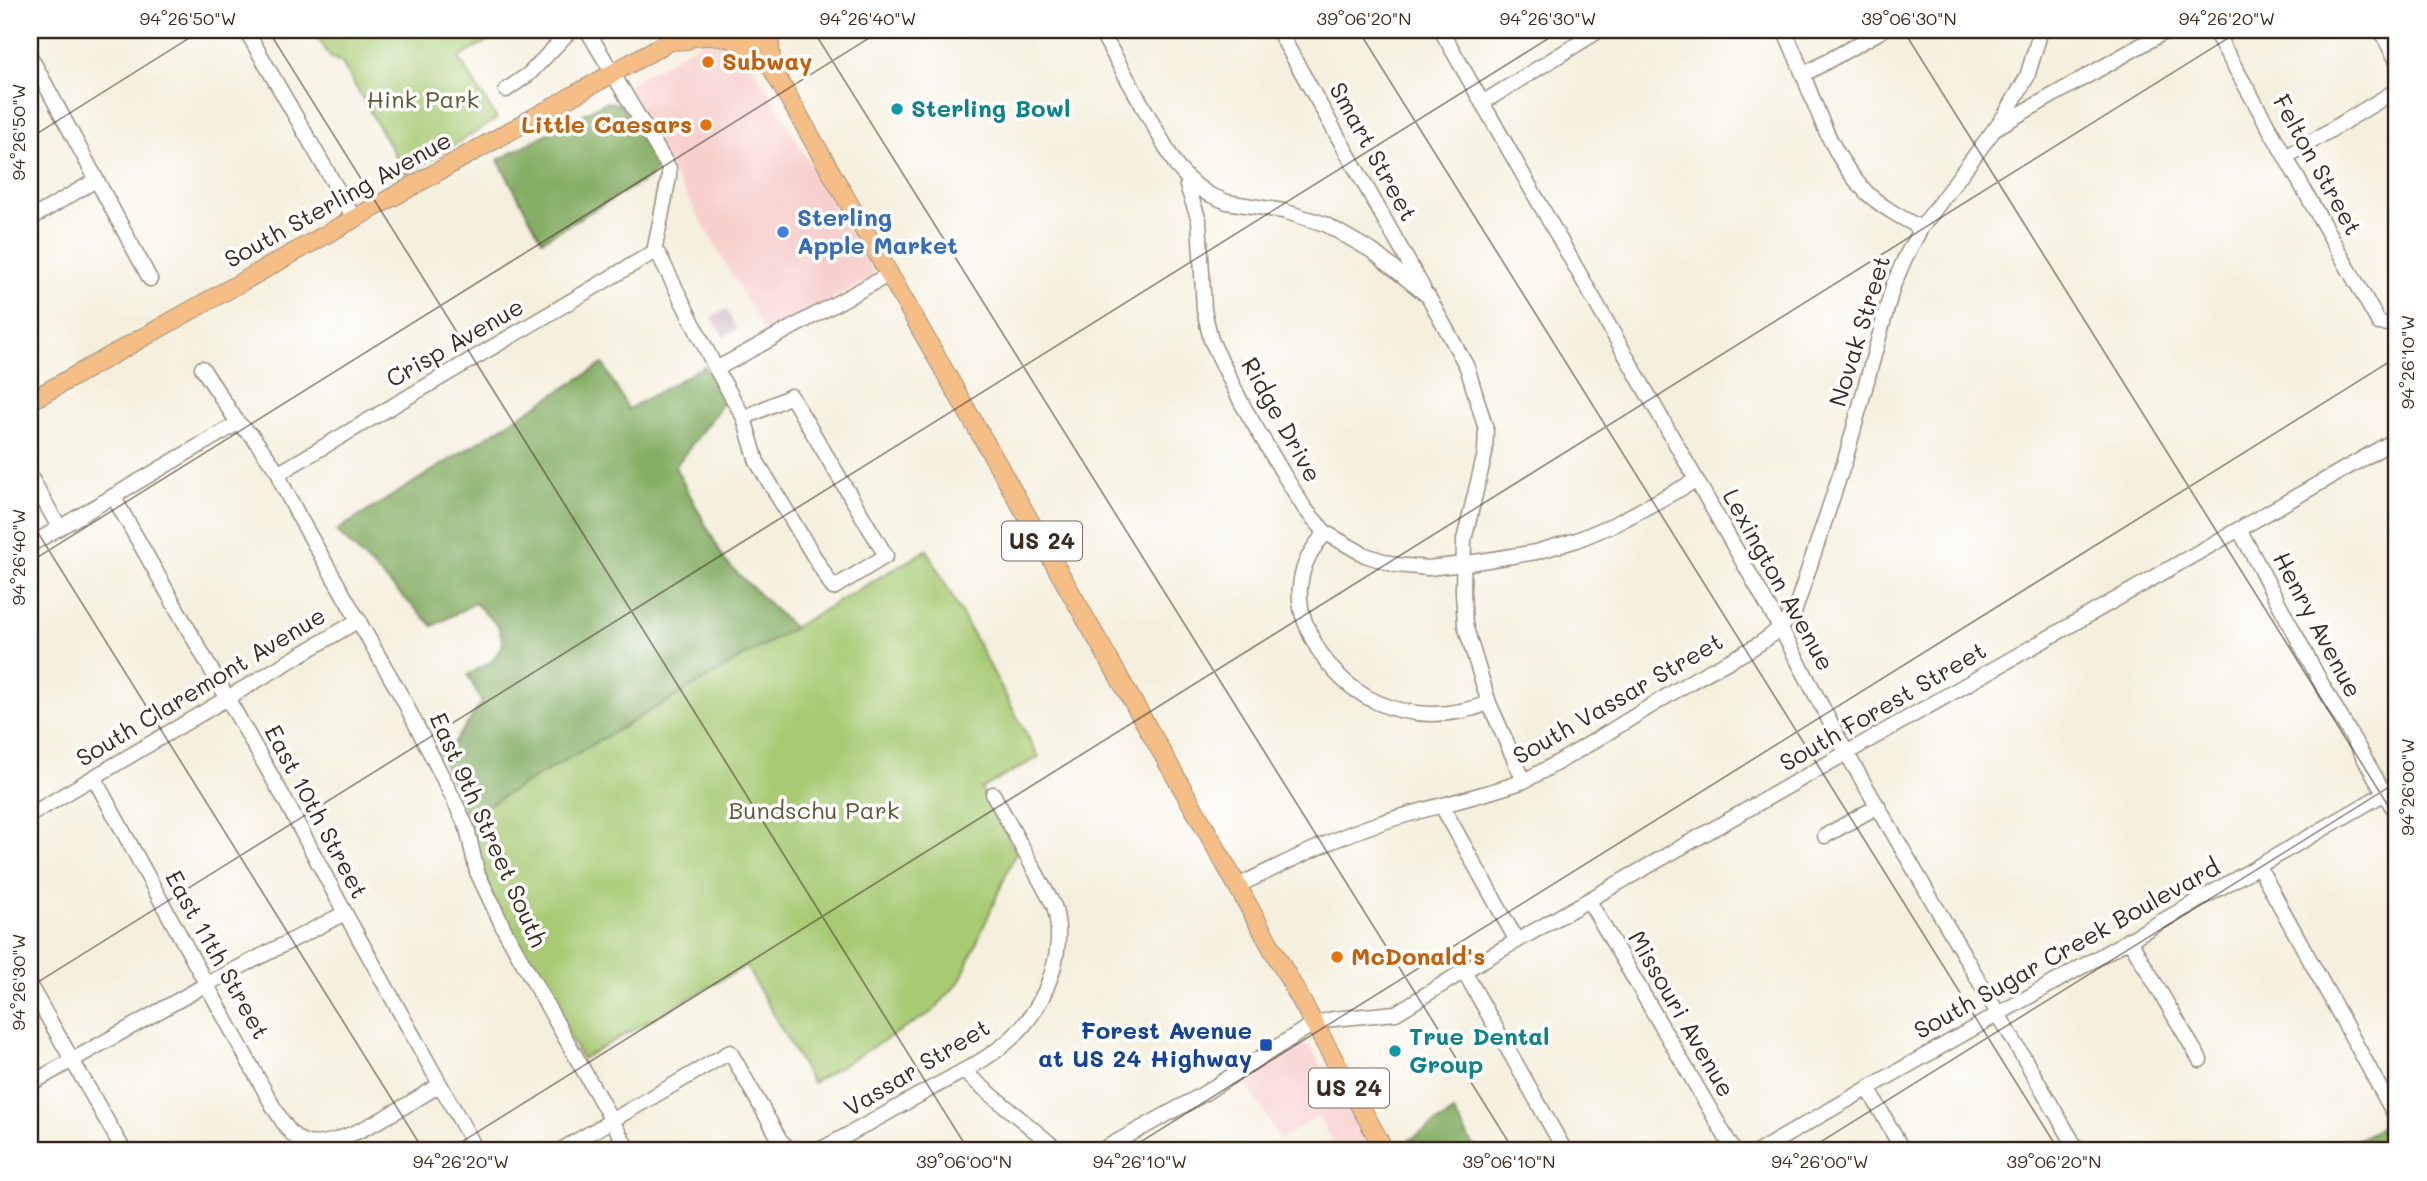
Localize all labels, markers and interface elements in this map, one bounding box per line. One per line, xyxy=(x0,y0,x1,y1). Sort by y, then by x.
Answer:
text: 94°26'50"W xyxy=(140,6,236,30)
text: 94°26'40"W xyxy=(820,6,916,30)
text: 39°06'20"N xyxy=(1317,6,1411,30)
text: 94°26'30"W xyxy=(1500,6,1596,30)
text: 39°06'30"N xyxy=(1861,6,1957,30)
text: 94°26'20"W xyxy=(2179,6,2275,30)
place label: Subway xyxy=(722,45,812,76)
marker: Subway xyxy=(700,54,716,70)
street label: Smart Street xyxy=(1323,76,1425,226)
park label: Hink Park xyxy=(367,83,479,114)
text: 94°26'50"W xyxy=(6,84,30,180)
street label: Felton Street xyxy=(2267,88,2370,240)
place label: Sterling Bowl xyxy=(911,92,1071,123)
marker: Sterling Bowl xyxy=(889,101,905,117)
place label: Little Caesars xyxy=(521,108,692,139)
marker: Little Caesars xyxy=(698,117,714,133)
street label: South Sterling Avenue xyxy=(218,123,456,274)
place label: Sterling Apple Market xyxy=(797,201,958,260)
marker: Sterling Apple Market xyxy=(775,224,791,240)
street label: Novak Street xyxy=(1821,251,1896,410)
street label: Crisp Avenue xyxy=(380,290,529,394)
text: 94°26'10"W xyxy=(2395,315,2419,409)
street label: Ridge Drive xyxy=(1235,351,1329,487)
street label: Lexington Avenue xyxy=(1717,483,1842,676)
text: 94°26'40"W xyxy=(6,509,30,605)
road number: US 24 xyxy=(1002,522,1082,561)
street label: Henry Avenue xyxy=(2267,546,2370,702)
street label: South Claremont Avenue xyxy=(70,599,331,773)
street label: South Vassar Street xyxy=(1507,625,1728,770)
street label: South Forest Street xyxy=(1773,634,1991,777)
street label: East 9th Street South xyxy=(424,707,555,952)
street label: East 10th Street xyxy=(258,719,376,903)
text: 94°26'00"W xyxy=(2395,738,2419,836)
park label: Bundschu Park xyxy=(728,794,900,825)
street label: South Sugar Creek Boulevard xyxy=(1908,850,2225,1045)
street label: East 11th Street xyxy=(159,864,277,1044)
street label: Missouri Avenue xyxy=(1622,924,1743,1102)
text: 94°26'30"W xyxy=(6,934,30,1030)
place label: McDonald's xyxy=(1351,940,1485,971)
marker: McDonald's xyxy=(1329,949,1345,965)
street label: Vassar Street xyxy=(838,1011,995,1122)
place label: Forest Avenue at US 24 Highway xyxy=(1038,1014,1252,1073)
place label: True Dental Group xyxy=(1409,1020,1550,1079)
marker: Forest Avenue at US 24 Highway xyxy=(1258,1037,1274,1053)
marker: True Dental Group xyxy=(1387,1043,1403,1059)
road number: US 24 xyxy=(1309,1068,1389,1107)
text: 94°26'20"W xyxy=(413,1149,509,1173)
text: 39°06'00"N xyxy=(916,1149,1012,1173)
text: 94°26'10"W xyxy=(1093,1149,1187,1173)
text: 39°06'10"N xyxy=(1463,1149,1555,1173)
text: 94°26'00"W xyxy=(1771,1149,1869,1173)
text: 39°06'20"N xyxy=(2007,1149,2101,1173)

